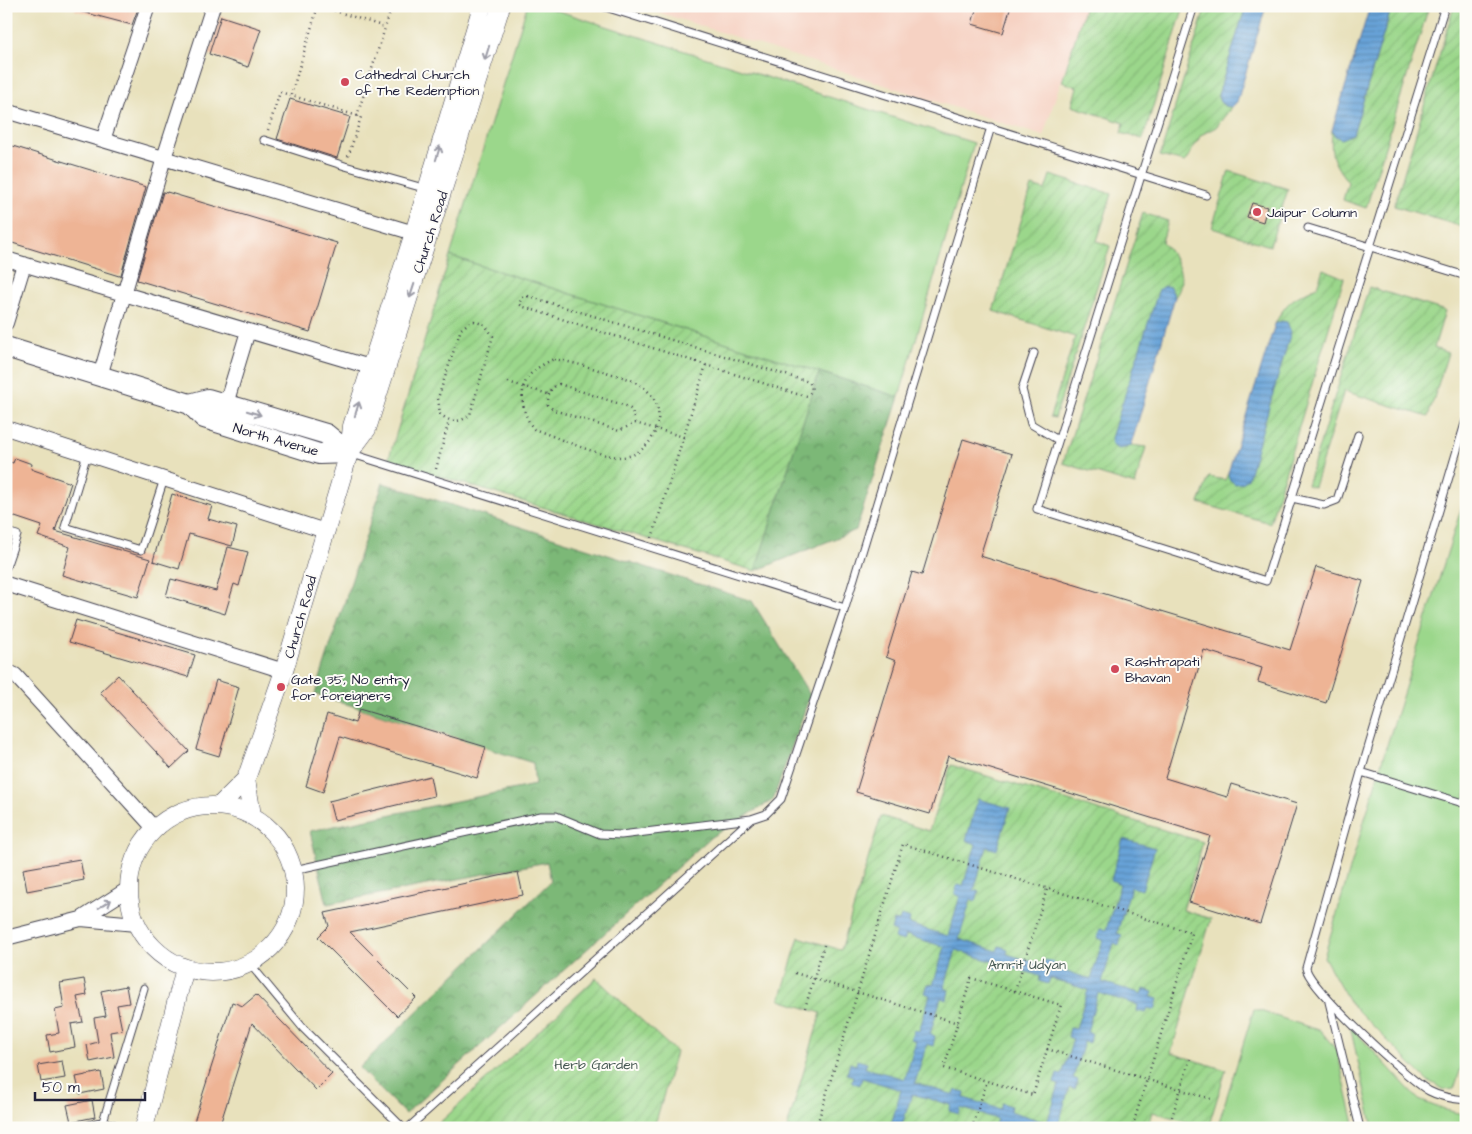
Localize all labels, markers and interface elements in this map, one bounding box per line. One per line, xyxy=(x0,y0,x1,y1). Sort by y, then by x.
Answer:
one-way arrow xyxy=(481,44,491,60)
place label: Cathedral Church of The Redemption xyxy=(355,65,479,101)
marker: Cathedral Church of The Redemption xyxy=(339,76,351,88)
one-way arrow xyxy=(434,145,444,161)
street label: Church Road xyxy=(408,189,454,276)
place label: Jaipur Column xyxy=(1267,203,1357,223)
marker: Jaipur Column xyxy=(1251,206,1263,218)
one-way arrow xyxy=(406,283,416,299)
one-way arrow xyxy=(352,402,362,418)
one-way arrow xyxy=(245,408,261,418)
street label: North Avenue xyxy=(231,418,321,462)
street label: Church Road xyxy=(280,574,322,661)
place label: Rashtrapati Bhavan xyxy=(1125,652,1199,688)
marker: Rashtrapati Bhavan xyxy=(1109,663,1121,675)
place label: Gate 35, No entry for foreigners xyxy=(291,670,410,706)
marker: Gate 35, No entry for foreigners xyxy=(275,681,287,693)
one-way arrow xyxy=(97,899,111,909)
park label: Amrit Udyan xyxy=(988,955,1066,975)
park label: Herb Garden xyxy=(554,1055,638,1075)
scale bar xyxy=(35,1069,145,1101)
text: 50 m xyxy=(42,1077,80,1098)

